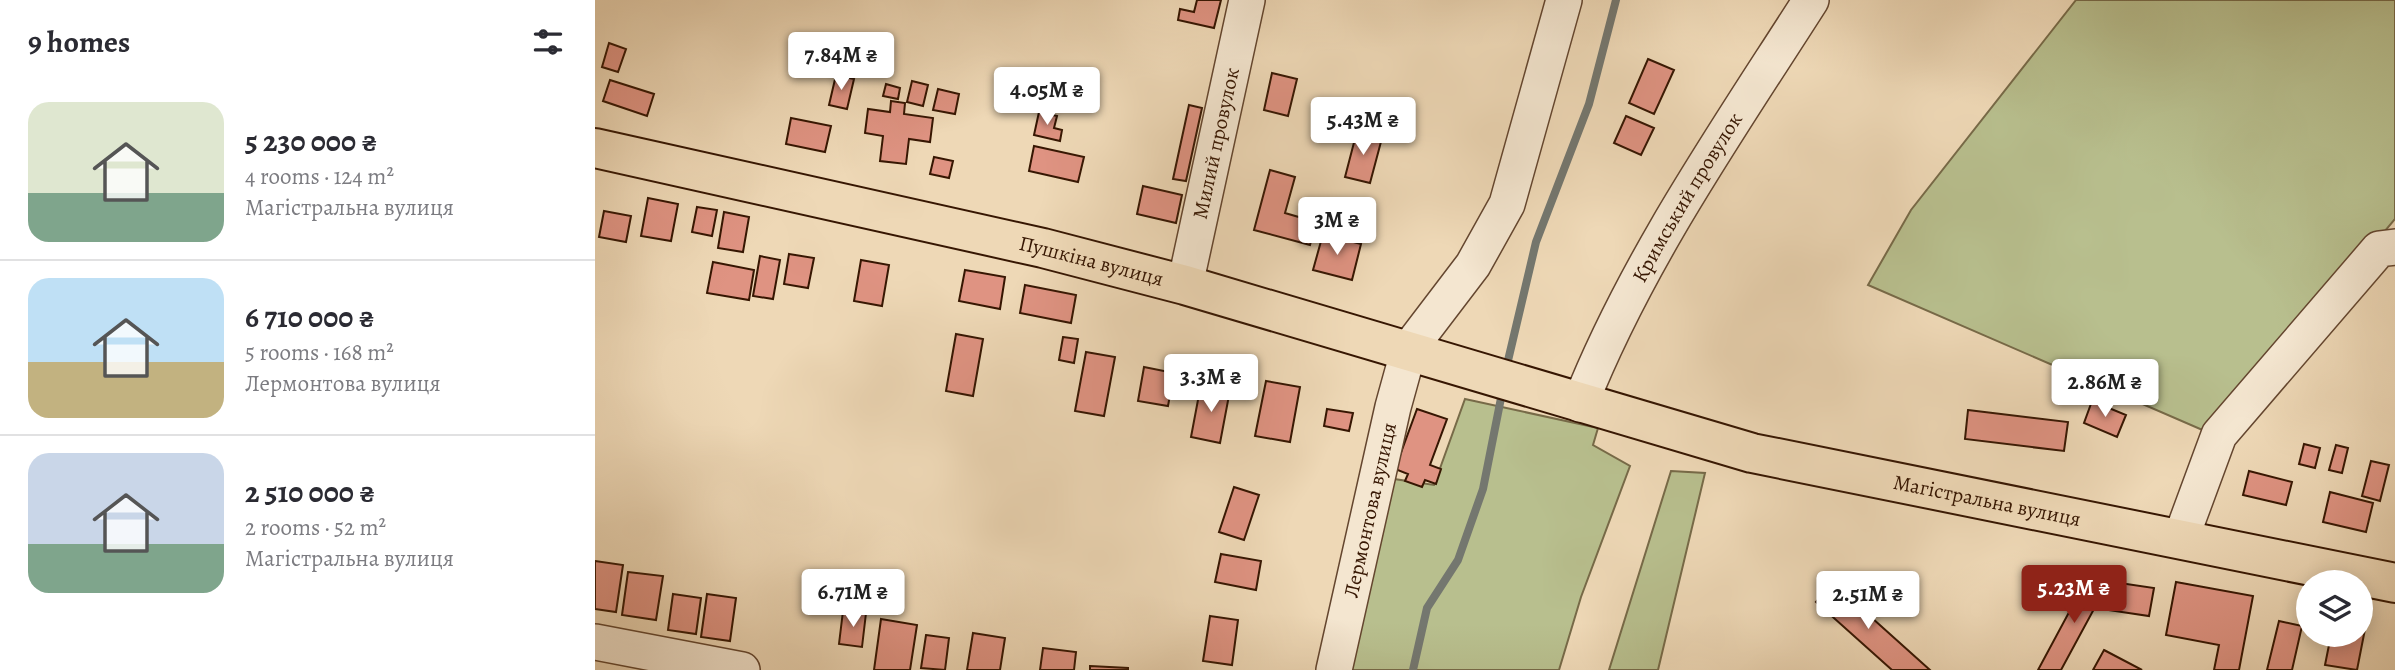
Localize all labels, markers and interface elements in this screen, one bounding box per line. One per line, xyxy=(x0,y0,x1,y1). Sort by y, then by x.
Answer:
text: 9 homes xyxy=(28,22,130,62)
icon: filters xyxy=(529,23,567,61)
pin: 7.84M ₴ xyxy=(776,32,906,92)
text: 7.84M ₴ xyxy=(804,39,878,70)
street label: Милий провулок xyxy=(1186,65,1246,222)
pin: 4.05M ₴ xyxy=(982,68,1112,127)
text: 4.05M ₴ xyxy=(1010,74,1084,105)
pin: 5.43M ₴ xyxy=(1298,97,1428,157)
text: 5.43M ₴ xyxy=(1327,104,1399,135)
street label: Кримський провулок xyxy=(1625,107,1749,287)
text: 5 230 000 ₴ xyxy=(245,121,377,161)
icon: home xyxy=(84,130,168,214)
text: 4 rooms · 124 m² xyxy=(245,161,394,192)
text: Магістральна вулиця xyxy=(245,192,454,223)
pin: 3M ₴ xyxy=(1296,198,1378,257)
text: 3M ₴ xyxy=(1314,204,1360,235)
street label: Пушкіна вулиця xyxy=(1016,229,1167,293)
text: 6 710 000 ₴ xyxy=(245,297,375,337)
icon: home xyxy=(84,306,168,390)
text: 5 rooms · 168 m² xyxy=(245,337,394,368)
pin: 3.3M ₴ xyxy=(1154,354,1268,414)
pin: 2.86M ₴ xyxy=(2040,360,2170,419)
text: 3.3M ₴ xyxy=(1180,361,1242,392)
text: 2.86M ₴ xyxy=(2068,366,2142,397)
text: Лермонтова вулиця xyxy=(245,368,441,399)
street label: Лермонтова вулиця xyxy=(1337,420,1403,600)
street label: Магістральна вулиця xyxy=(1891,468,2083,533)
text: 2 510 000 ₴ xyxy=(245,472,375,512)
icon: home xyxy=(84,481,168,565)
text: 2 rooms · 52 m² xyxy=(245,512,386,543)
text: Магістральна вулиця xyxy=(245,543,454,574)
pin: 5.23M ₴ xyxy=(2009,566,2139,625)
pin: 6.71M ₴ xyxy=(788,570,918,629)
map controls xyxy=(2296,570,2373,647)
button: layers xyxy=(2296,570,2373,647)
pin: 2.51M ₴ xyxy=(1803,572,1933,631)
text: 5.23M ₴ xyxy=(2038,572,2110,603)
text: 6.71M ₴ xyxy=(818,576,888,607)
text: 2.51M ₴ xyxy=(1832,578,1904,609)

